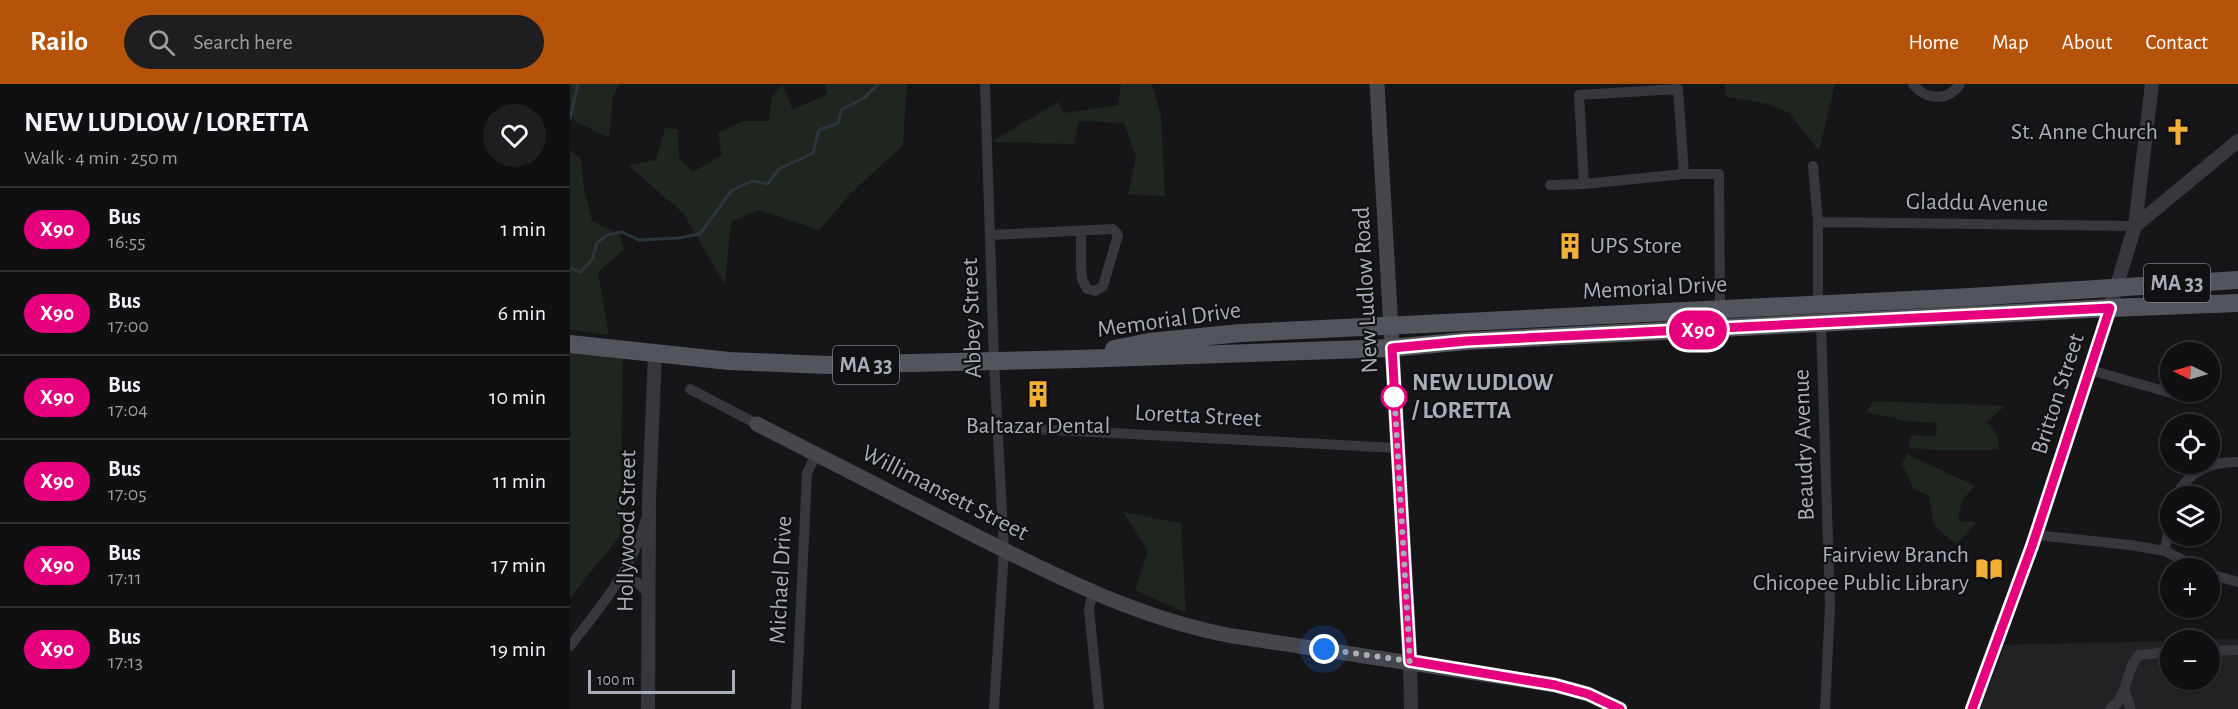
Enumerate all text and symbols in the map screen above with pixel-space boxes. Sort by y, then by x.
search box [124,15,544,69]
icon: search [145,26,178,59]
text: Railo [30,28,88,56]
text: Search here [193,31,293,53]
text: Home [1908,32,1959,53]
text: Map [1992,32,2029,53]
text: About [2062,32,2112,53]
text: Contact [2145,32,2208,53]
button: heart [483,104,546,167]
text: NEW LUDLOW / LORETTA [24,109,309,137]
church icon: St. Anne Church [2163,117,2193,147]
place label: St. Anne Church [2011,120,2158,144]
text: Walk · 4 min · 250 m [24,148,178,168]
street label: Gladdu Avenue [1906,190,2048,216]
text: Bus [108,206,141,228]
street label: New Ludlow Road [1350,206,1382,374]
text: 1 min [501,218,546,240]
text: X90 [40,219,74,240]
building icon: UPS Store [1555,231,1585,261]
text: 16:55 [108,232,146,252]
place label: UPS Store [1590,234,1682,258]
street label: Abbey Street [958,257,986,379]
road number: MA 33 [2144,264,2210,302]
street label: Memorial Drive [1582,272,1728,304]
text: Bus [108,290,141,312]
street label: Memorial Drive [1096,298,1242,342]
text: 6 min [498,302,546,324]
text: X90 [40,303,74,324]
line badge: X90 [1664,310,1732,350]
text: 17:00 [108,316,149,336]
text: X90 [1681,320,1715,341]
street label: Britton Street [2027,330,2089,457]
north arrow [2160,342,2220,402]
map controls [2160,342,2220,690]
road number: MA 33 [833,346,899,384]
street label: Beaudry Avenue [1789,369,1819,521]
place label: NEW LUDLOW / LORETTA [1411,371,1554,423]
text: Bus [108,374,141,396]
building icon: Baltazar Dental [1023,379,1053,409]
marker: NEW LUDLOW / LORETTA [1381,384,1407,410]
text: 10 min [489,386,546,408]
text: X90 [40,387,74,408]
text: 17:04 [108,400,148,420]
street label: Loretta Street [1134,401,1262,431]
place label: Baltazar Dental [966,414,1110,438]
button: locate [2160,414,2220,474]
street label: Willimansett Street [858,441,1032,545]
street label: Hollywood Street [614,449,640,612]
text: Bus [108,458,141,480]
text: 11 min [493,470,546,492]
text: X90 [40,471,74,492]
text: 17:05 [108,484,147,504]
button: layers [2160,486,2220,546]
street label: Michael Drive [766,515,796,645]
text: Bus [108,542,141,564]
place label: Fairview Branch Chicopee Public Library [1753,543,1969,595]
text: 17 min [491,554,546,576]
library icon: Fairview Branch Chicopee Public Library [1974,554,2004,584]
text: X90 [40,555,74,576]
button: + [2160,558,2220,618]
text: 17:11 [108,568,142,588]
text: Bus [108,626,141,648]
button: − [2160,630,2220,690]
your location [1309,634,1339,664]
text: 19 min [490,638,546,660]
text: X90 [40,639,74,660]
text: 17:13 [108,652,143,672]
scale bar [588,667,735,694]
text: 100 m [597,672,635,688]

